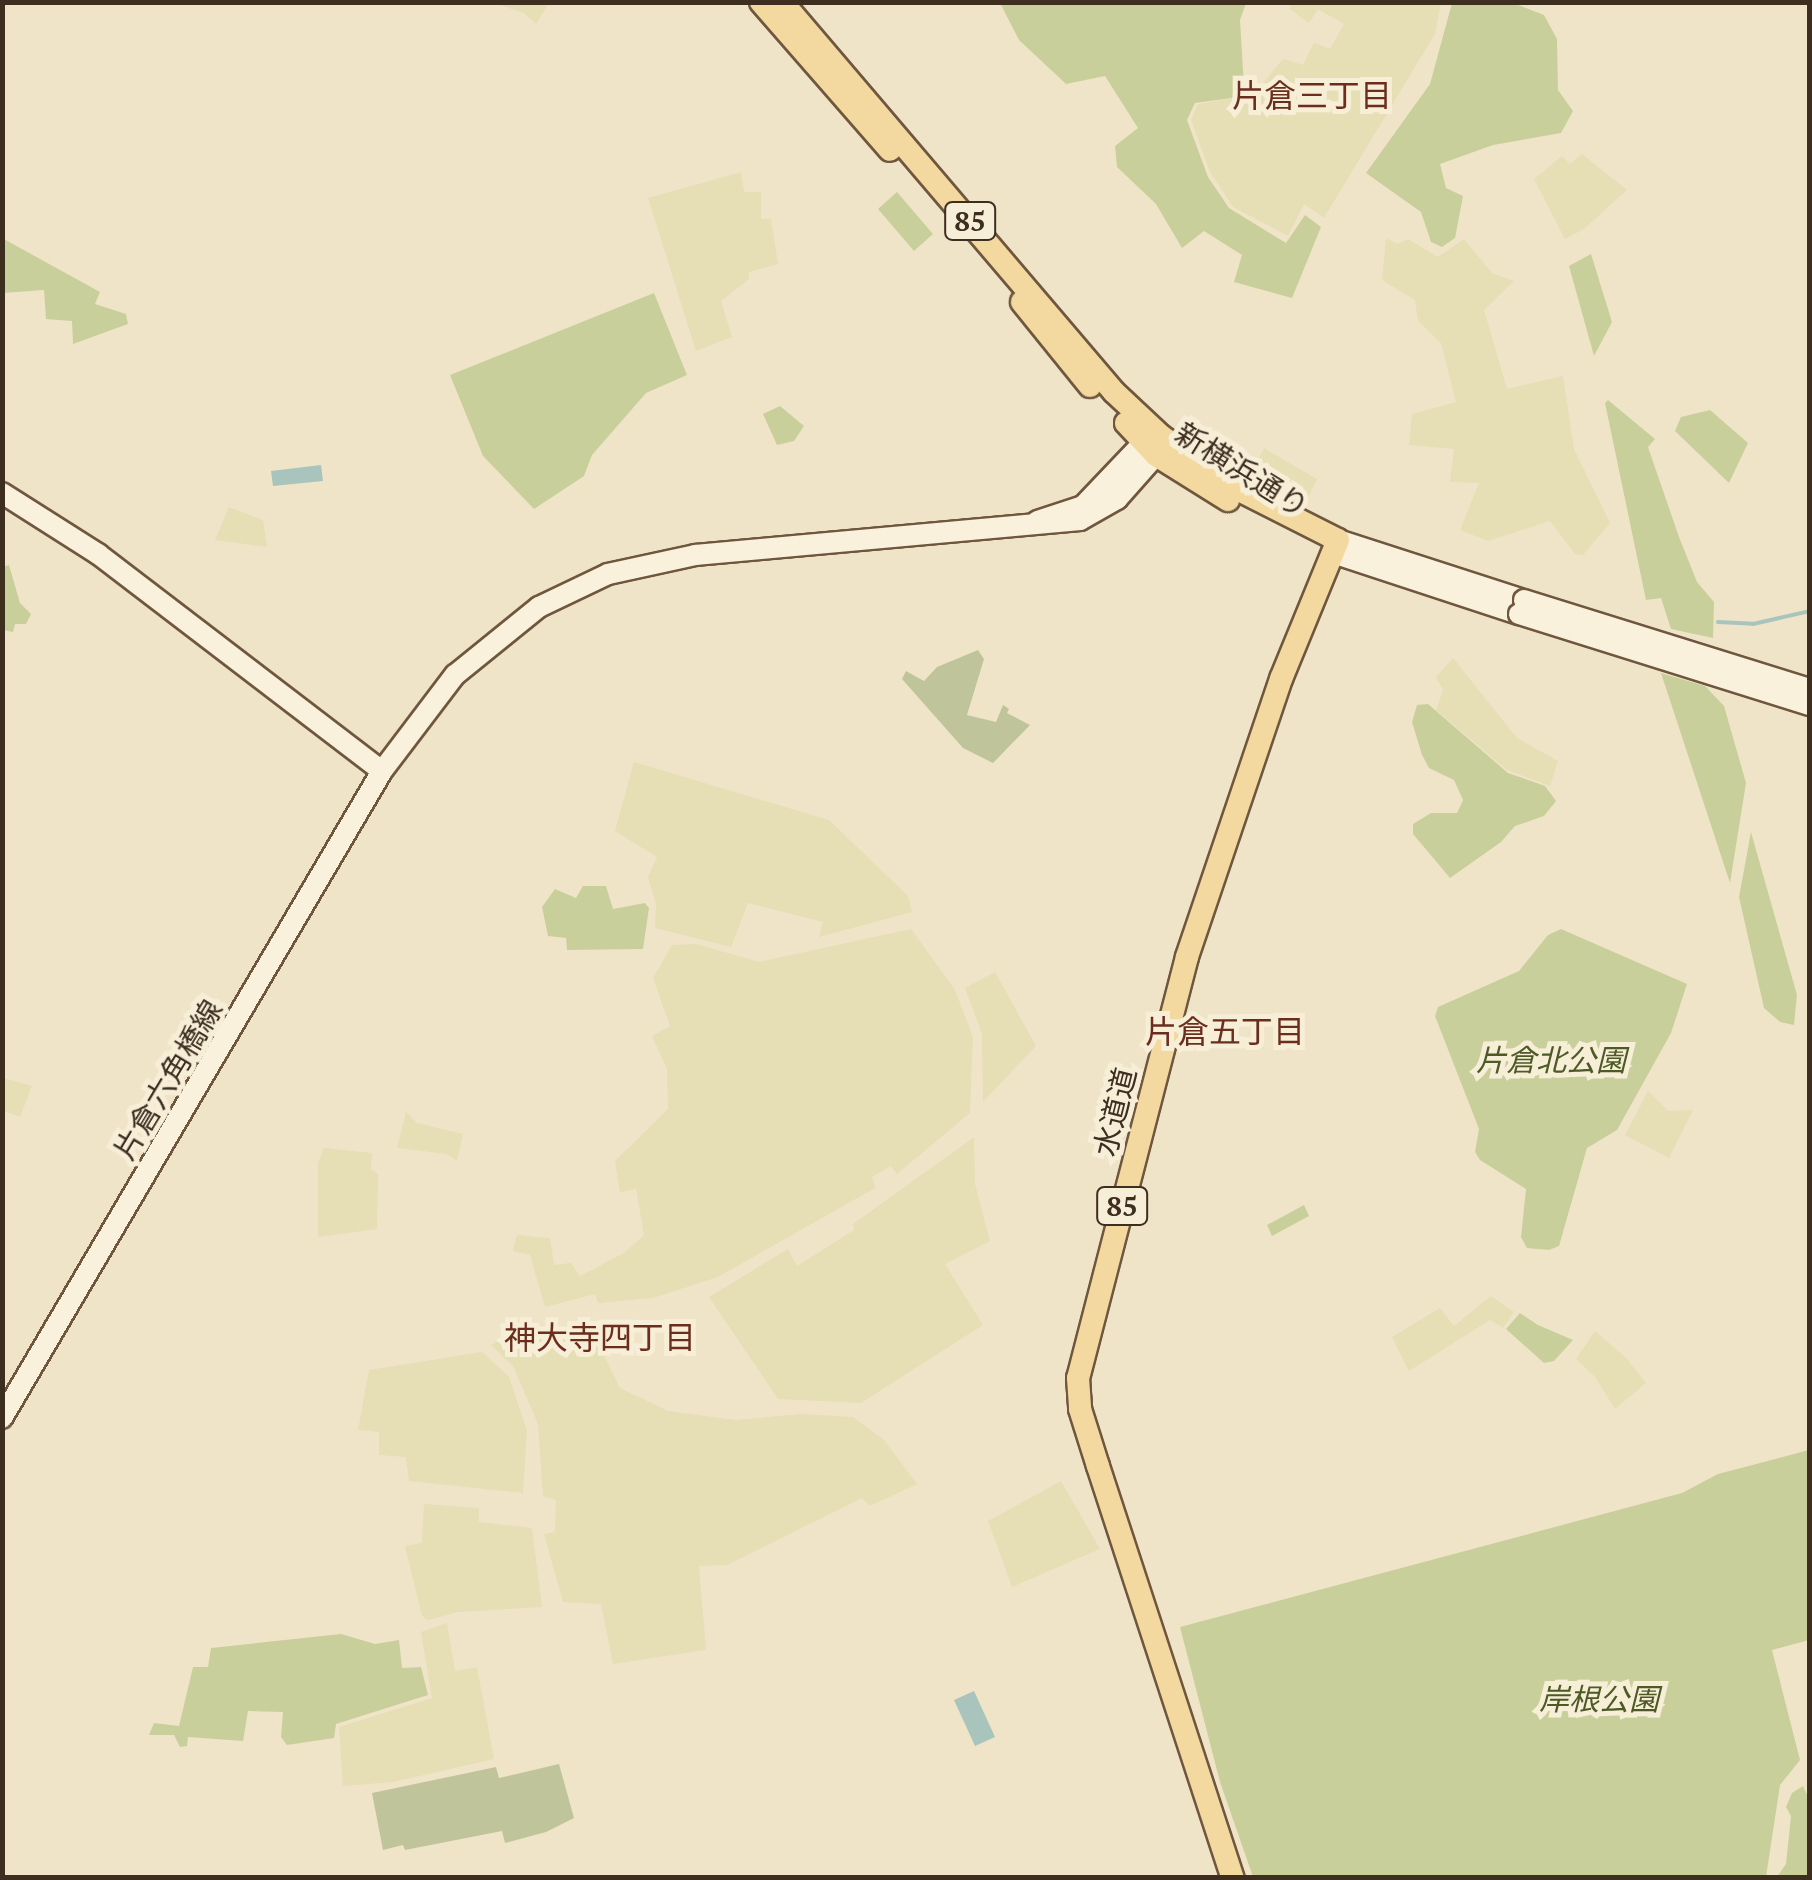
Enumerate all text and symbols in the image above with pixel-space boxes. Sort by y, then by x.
district label: 片倉三丁目 [1232,76,1392,114]
road number: 85 [942,198,998,244]
street label: 新横浜通り [1169,415,1315,525]
street label: 片倉六角橋線 [106,994,230,1166]
district label: 片倉五丁目 [1145,1012,1305,1050]
park label: 片倉北公園 [1476,1042,1626,1078]
street label: 水道道 [1087,1064,1143,1160]
road number: 85 [1094,1183,1150,1229]
district label: 神大寺四丁目 [504,1318,696,1356]
park label: 岸根公園 [1539,1681,1659,1717]

